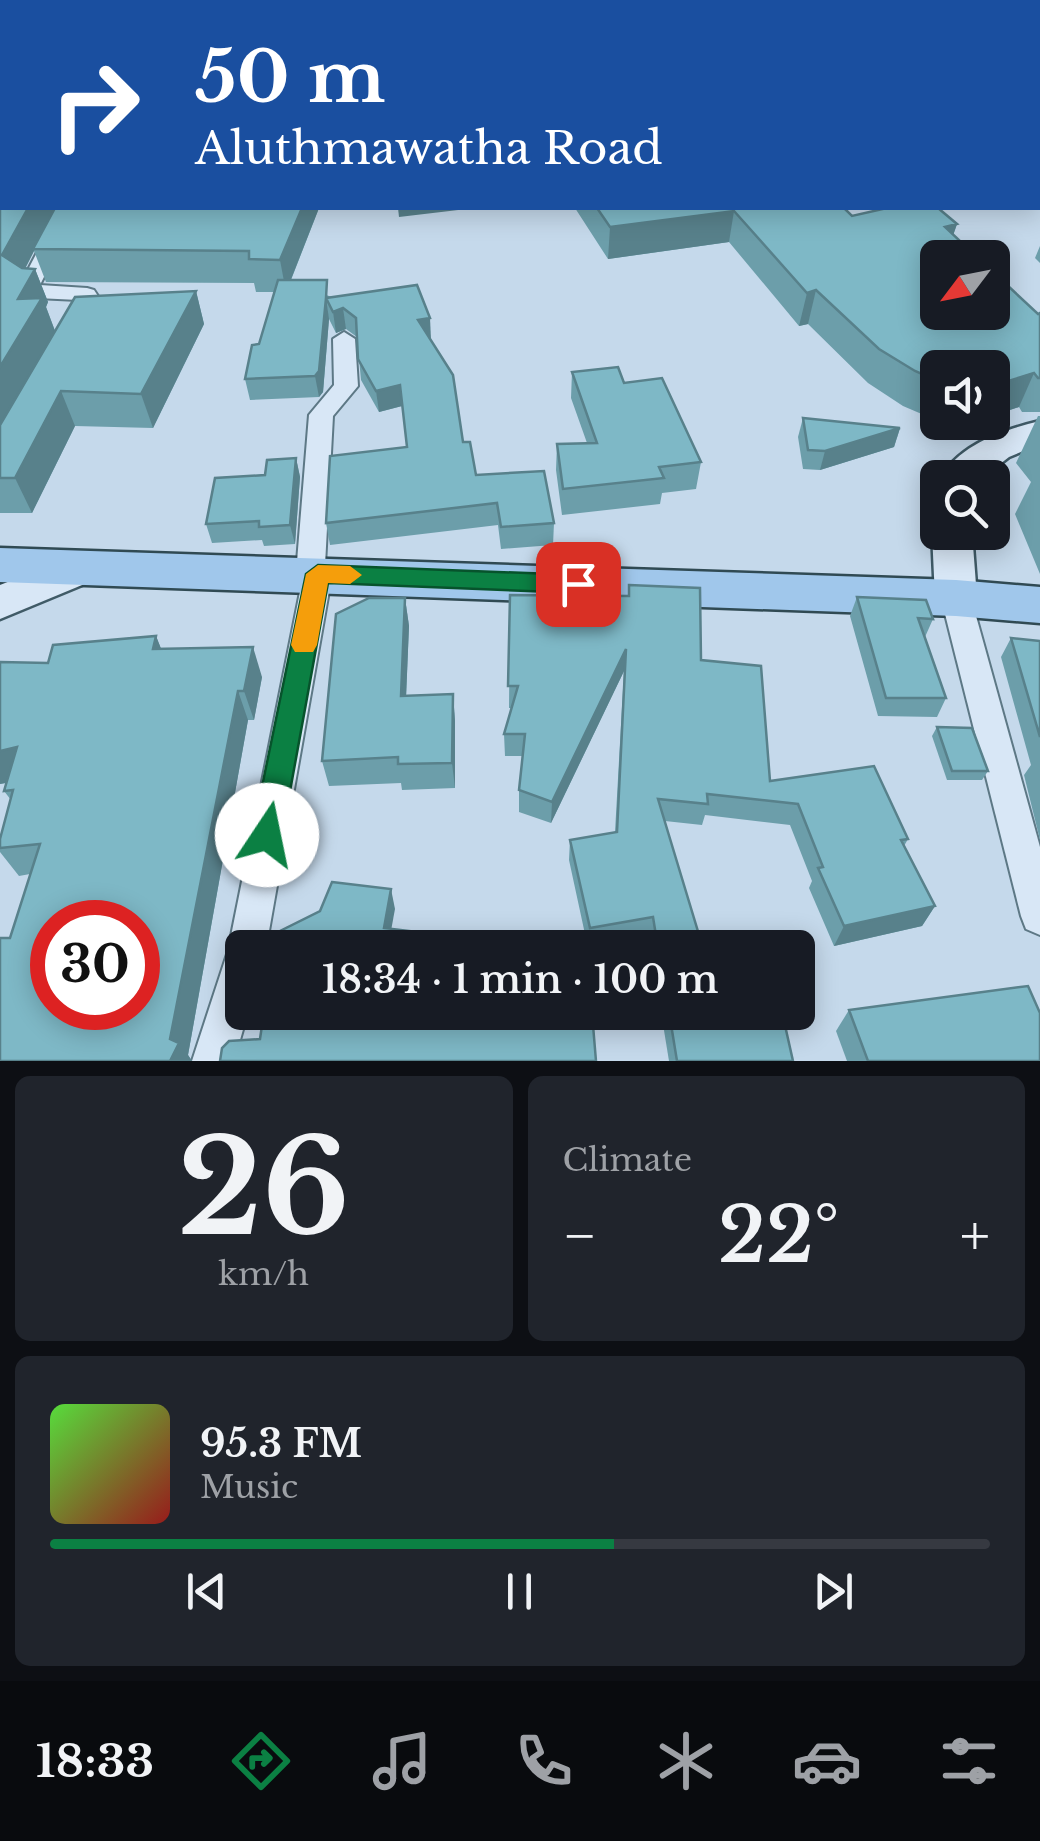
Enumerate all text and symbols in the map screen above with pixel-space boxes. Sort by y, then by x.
text: 50 m [195,34,386,121]
icon: right [30,40,160,170]
text: Aluthmawatha Road [195,120,663,176]
north arrow [920,240,1010,330]
map controls [920,240,1010,550]
button: sound [920,350,1010,440]
button: search [920,460,1010,550]
pin [536,542,621,627]
icon: arrive [551,557,606,612]
position arrow [215,783,319,887]
speed limit sign: 30 [30,900,160,1030]
text: 18:34 · 1 min · 100 m [322,956,718,1003]
text: 26 [178,1108,350,1269]
text: Climate [563,1140,692,1180]
text: 22° [718,1189,839,1282]
text: − [563,1202,597,1270]
text: + [960,1202,990,1270]
text: km/h [218,1254,309,1294]
text: 95.3 FM [200,1420,362,1467]
text: Music [200,1467,298,1507]
icon: previous [179,1564,234,1619]
icon: pause [492,1564,547,1619]
icon: next [806,1564,861,1619]
icon: directions [226,1726,296,1796]
icon: music [367,1726,437,1796]
icon: phone [509,1726,579,1796]
icon: climate [651,1726,721,1796]
icon: car [792,1726,862,1796]
icon: filters [934,1726,1004,1796]
text: 18:33 [36,1733,154,1789]

